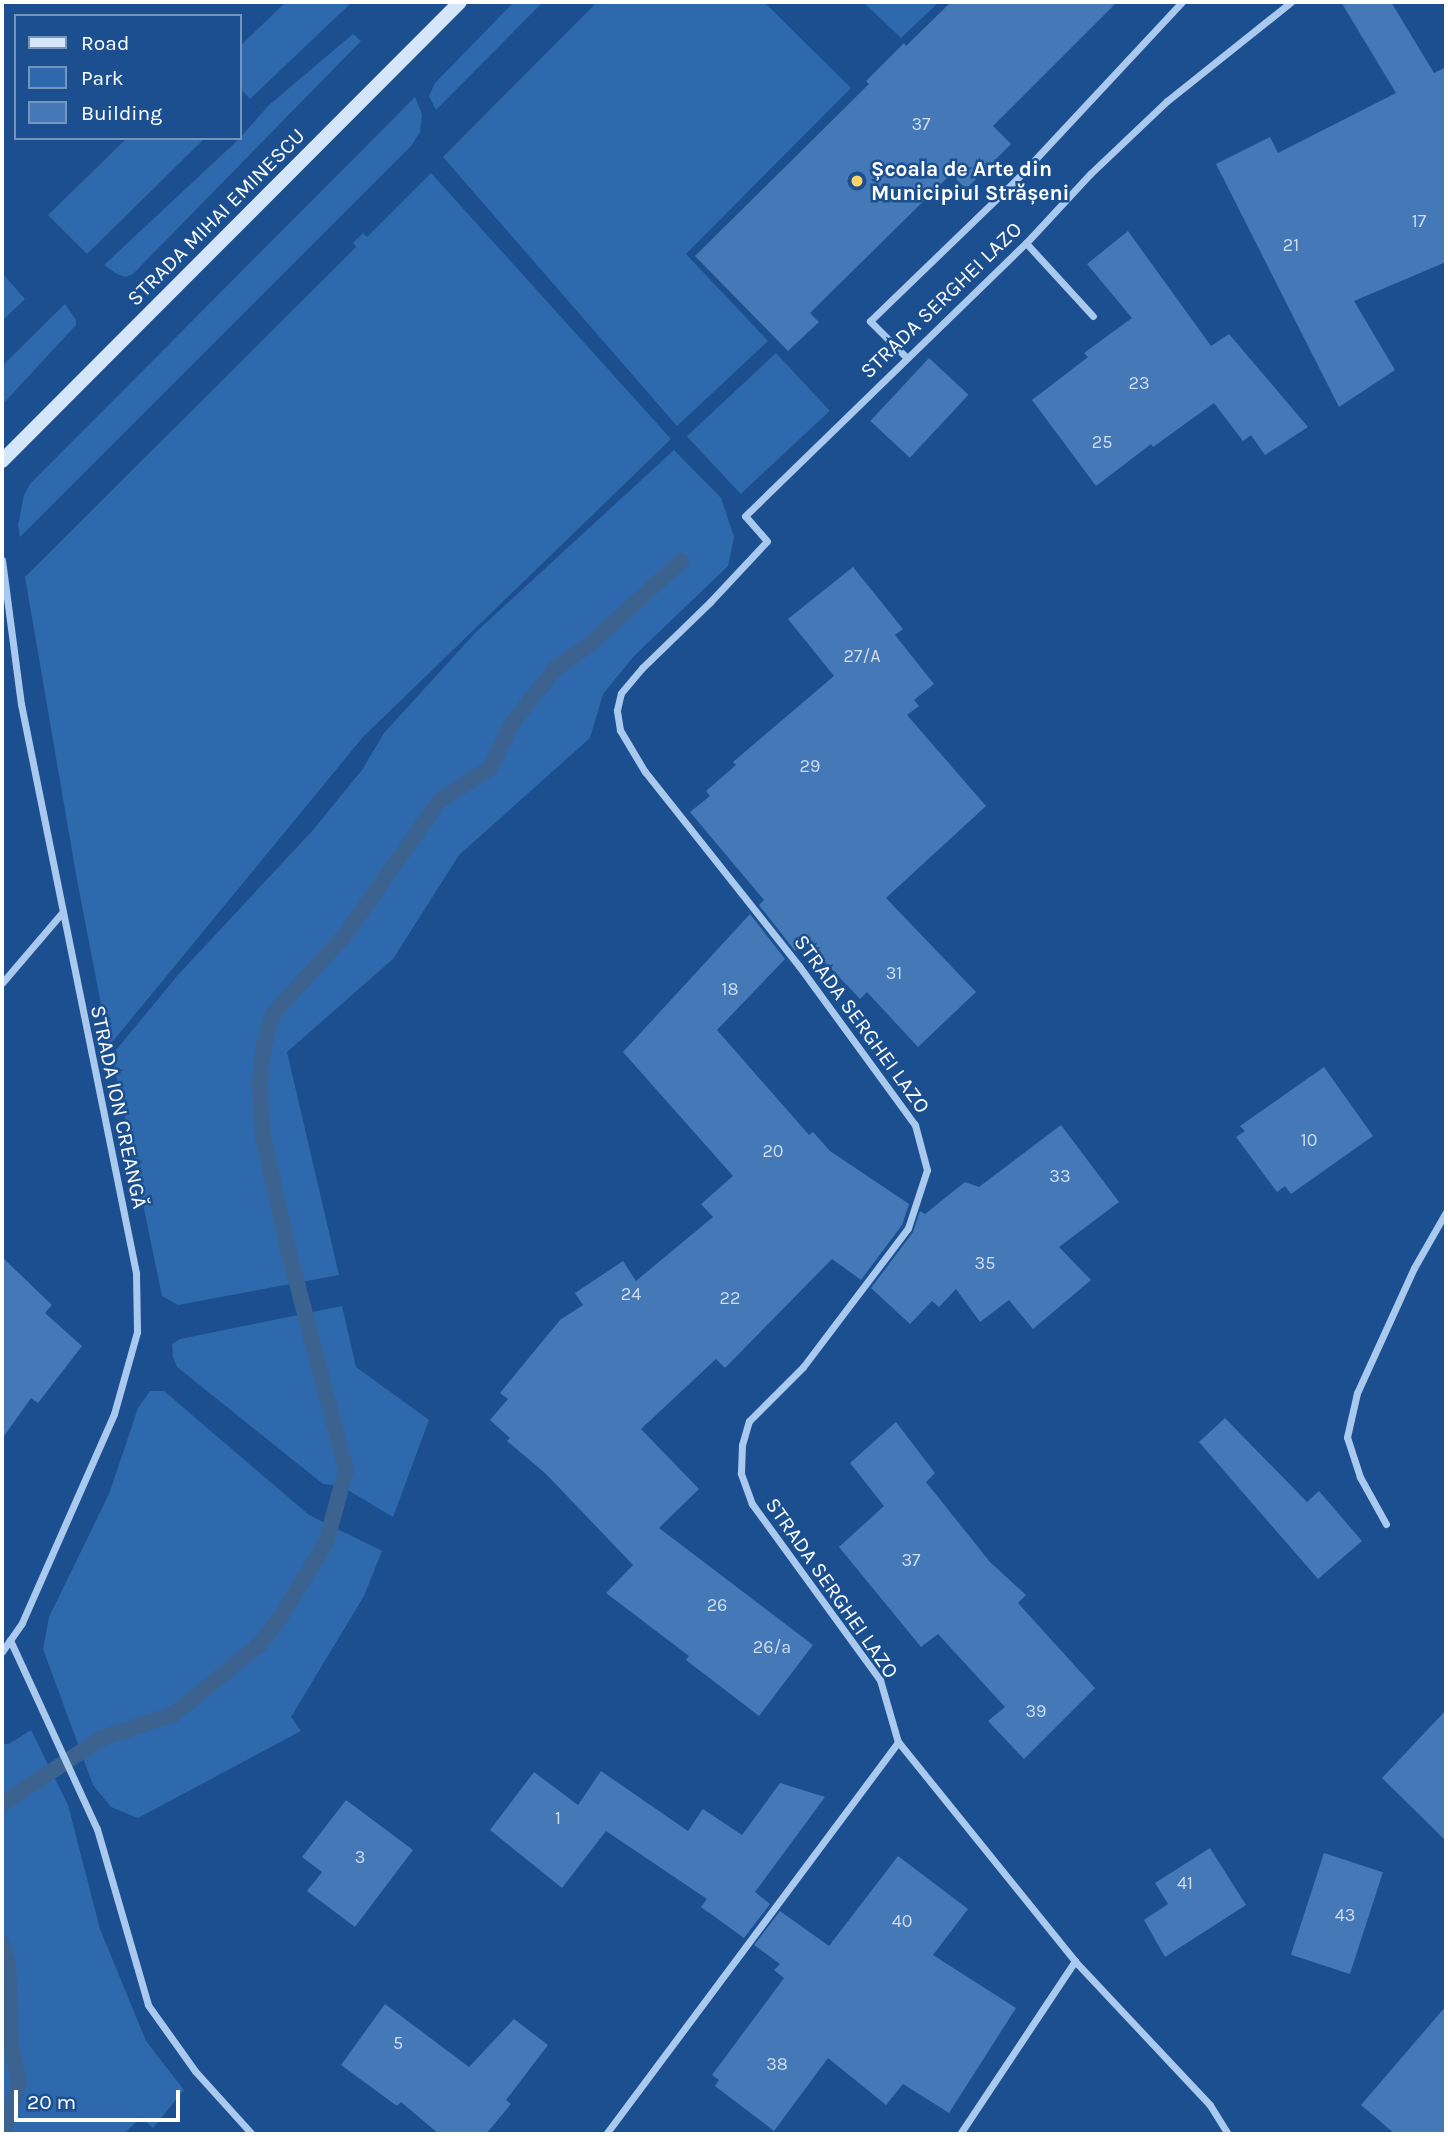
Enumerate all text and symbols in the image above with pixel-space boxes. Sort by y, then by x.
legend [14,14,242,140]
text: Road [81,31,129,55]
text: Park [81,66,124,90]
text: Building [81,101,162,125]
house number: 37 [911,113,931,135]
street label: STRADA MIHAI EMINESCU [122,123,310,311]
place label: Școala de Arte din Municipiul Strășeni [871,156,1069,206]
marker: Școala de Arte din Municipiul Strășeni [849,173,865,189]
house number: 17 [1412,210,1426,232]
street label: STRADA SERGHEI LAZO [855,216,1027,384]
house number: 21 [1283,234,1299,256]
house number: 23 [1128,372,1150,394]
house number: 25 [1092,431,1112,453]
house number: 27/A [844,645,880,667]
house number: 29 [800,755,820,777]
street label: STRADA SERGHEI LAZO [789,930,935,1118]
house number: 31 [886,962,902,984]
house number: 18 [721,978,739,1000]
street label: STRADA ION CREANGĂ [85,1003,153,1211]
house number: 10 [1301,1129,1317,1151]
house number: 20 [762,1140,784,1162]
house number: 33 [1049,1165,1071,1187]
house number: 35 [975,1252,995,1274]
house number: 24 [621,1283,641,1305]
house number: 22 [720,1287,740,1309]
street label: STRADA SERGHEI LAZO [760,1493,904,1683]
house number: 37 [901,1549,921,1571]
house number: 26 [707,1594,727,1616]
house number: 26/a [753,1636,791,1658]
house number: 39 [1025,1700,1047,1722]
house number: 1 [555,1807,561,1829]
house number: 3 [355,1846,365,1868]
house number: 41 [1177,1872,1193,1894]
house number: 43 [1335,1904,1355,1926]
house number: 40 [892,1910,912,1932]
house number: 5 [393,2032,403,2054]
house number: 38 [766,2053,788,2075]
scale bar [18,2076,184,2120]
text: 20 m [27,2090,76,2114]

